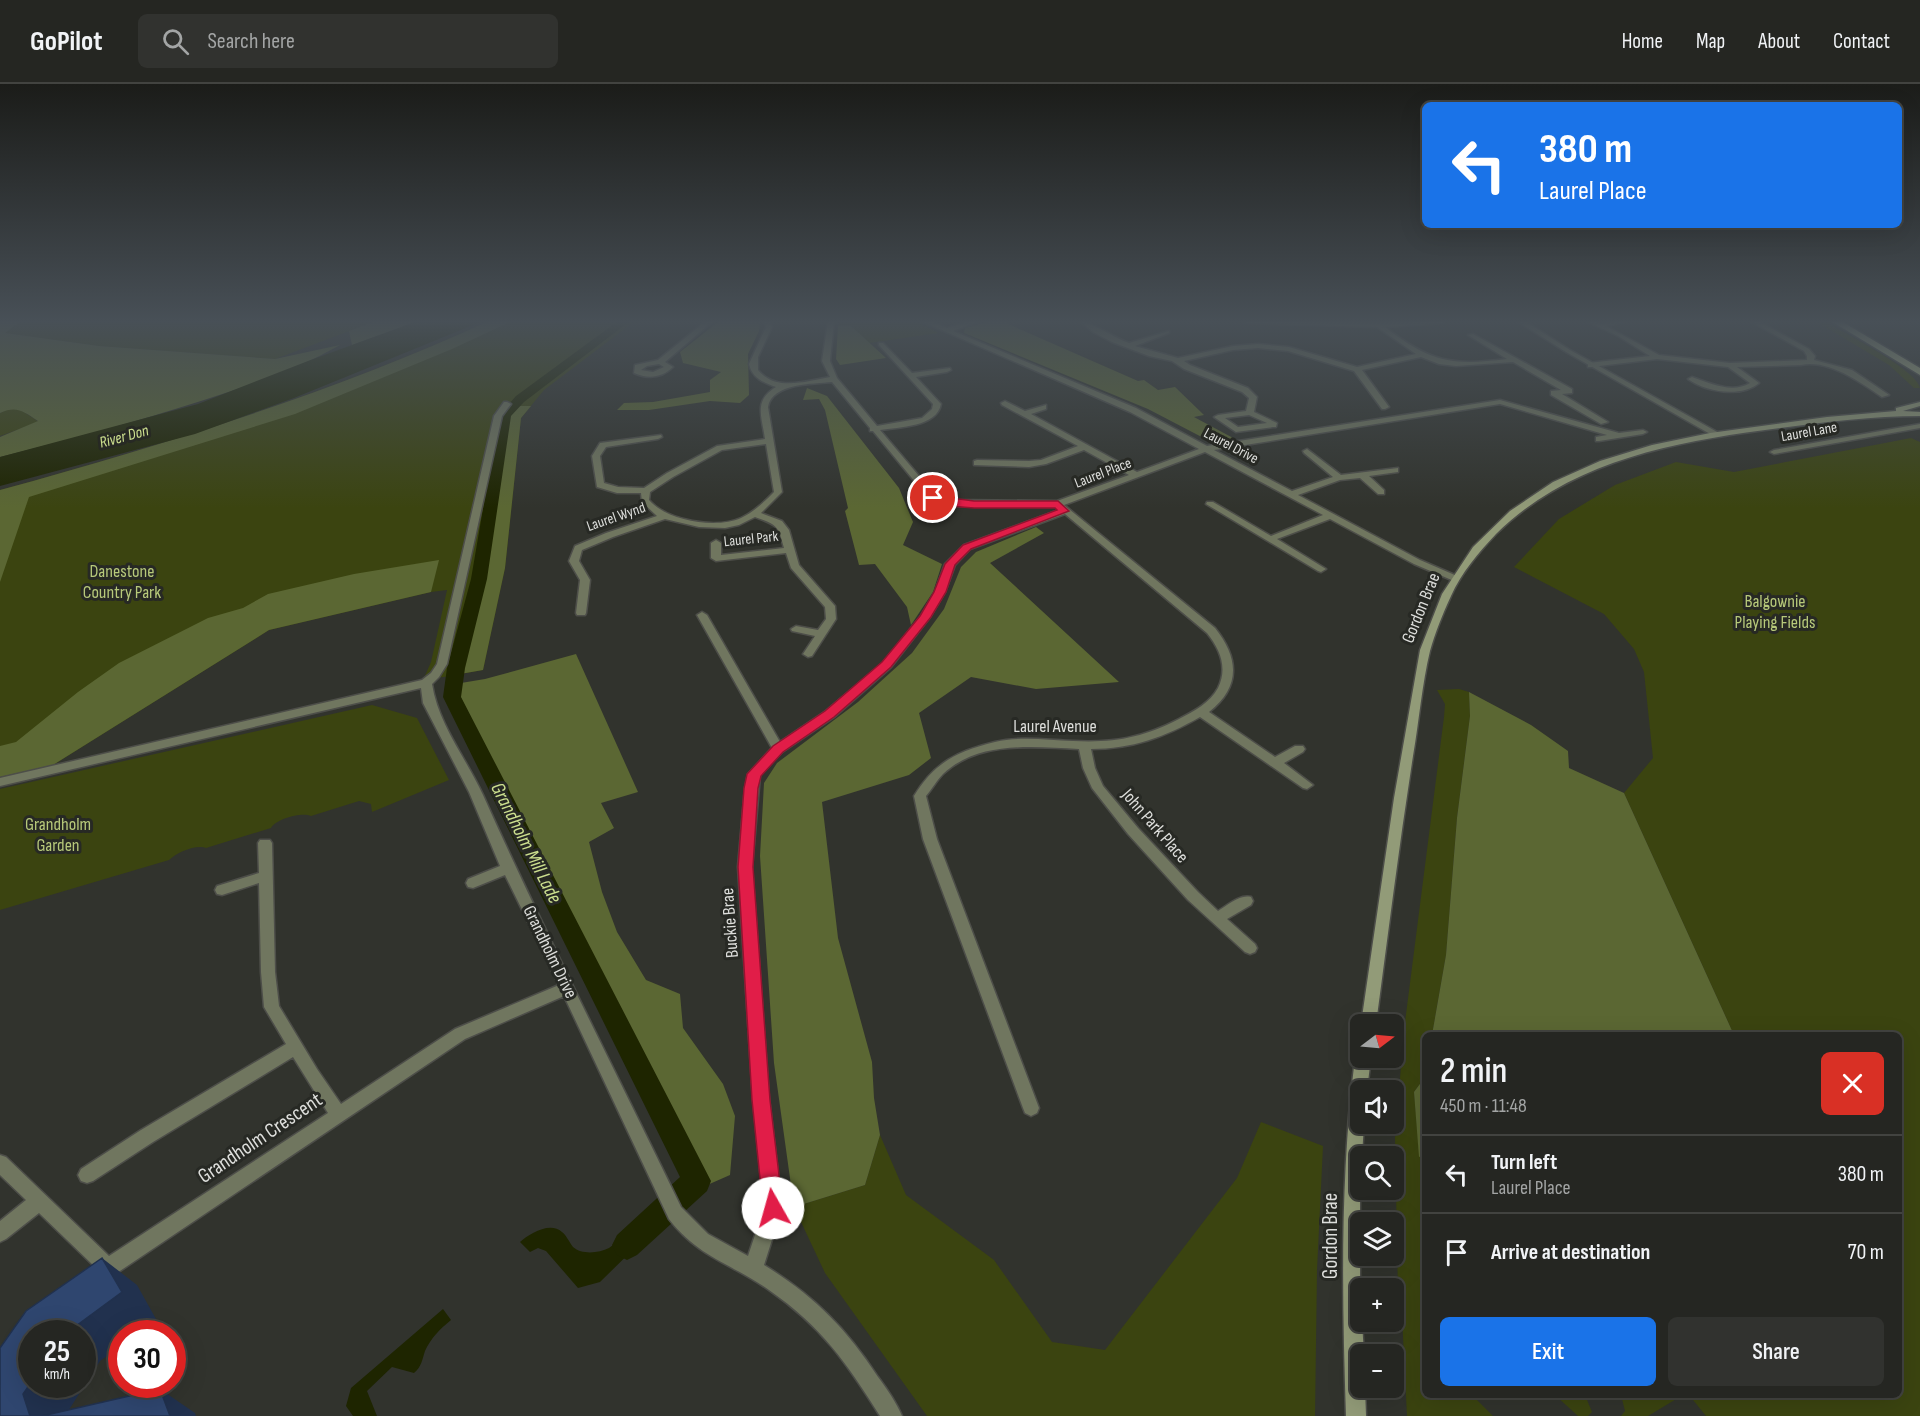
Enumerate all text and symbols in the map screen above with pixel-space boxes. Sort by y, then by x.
search box [138,14,558,68]
text: GoPilot [30,25,102,58]
icon: search [159,25,192,58]
text: Search here [207,28,295,55]
text: Home [1622,29,1663,54]
text: Map [1696,29,1725,54]
text: About [1758,29,1800,54]
text: Contact [1833,29,1890,54]
text: 380 m [1539,124,1632,175]
icon: left [1440,126,1518,204]
text: Laurel Place [1539,175,1647,207]
street label: Laurel Lane [1779,418,1839,446]
water label: River Don [97,421,151,453]
street label: Laurel Drive [1200,424,1262,468]
street label: Laurel Place [1072,453,1134,493]
pin [907,472,958,523]
icon: arrive [916,481,949,514]
street label: Laurel Wynd [584,498,648,536]
street label: Laurel Park [723,527,780,551]
park label: Danestone Country Park [83,561,161,603]
street label: Gordon Brae [1397,570,1445,646]
park label: Balgownie Playing Fields [1735,591,1815,633]
street label: Laurel Avenue [1013,716,1097,737]
water label: Grandholm Mill Lade [485,779,567,908]
street label: John Park Place [1117,784,1193,867]
park label: Grandholm Garden [25,814,91,856]
street label: Buckie Brae [717,887,743,959]
street label: Grandholm Drive [519,902,581,1002]
north arrow [1350,1014,1404,1068]
map controls [1350,1014,1404,1398]
text: 2 min [1440,1050,1507,1093]
button: close [1821,1052,1884,1115]
button: sound [1350,1080,1404,1134]
street label: Grandholm Crescent [193,1087,327,1189]
text: 450 m · 11:48 [1440,1094,1527,1118]
button: search [1350,1146,1404,1200]
text: Turn left [1491,1149,1557,1176]
icon: left [1440,1158,1473,1191]
text: 380 m [1838,1161,1884,1188]
position arrow [741,1176,805,1240]
text: Laurel Place [1491,1176,1571,1200]
street label: Gordon Brae [1318,1193,1343,1279]
button: layers [1350,1212,1404,1266]
icon: arrive [1440,1236,1473,1269]
text: Arrive at destination [1491,1239,1650,1266]
text: 70 m [1848,1239,1884,1266]
button: + [1350,1278,1404,1332]
button: Exit [1440,1317,1656,1386]
button: Share [1668,1317,1884,1386]
speed limit sign: 30 [108,1320,186,1398]
text: 25 [44,1334,70,1370]
button: − [1350,1344,1404,1398]
text: km/h [44,1365,70,1384]

